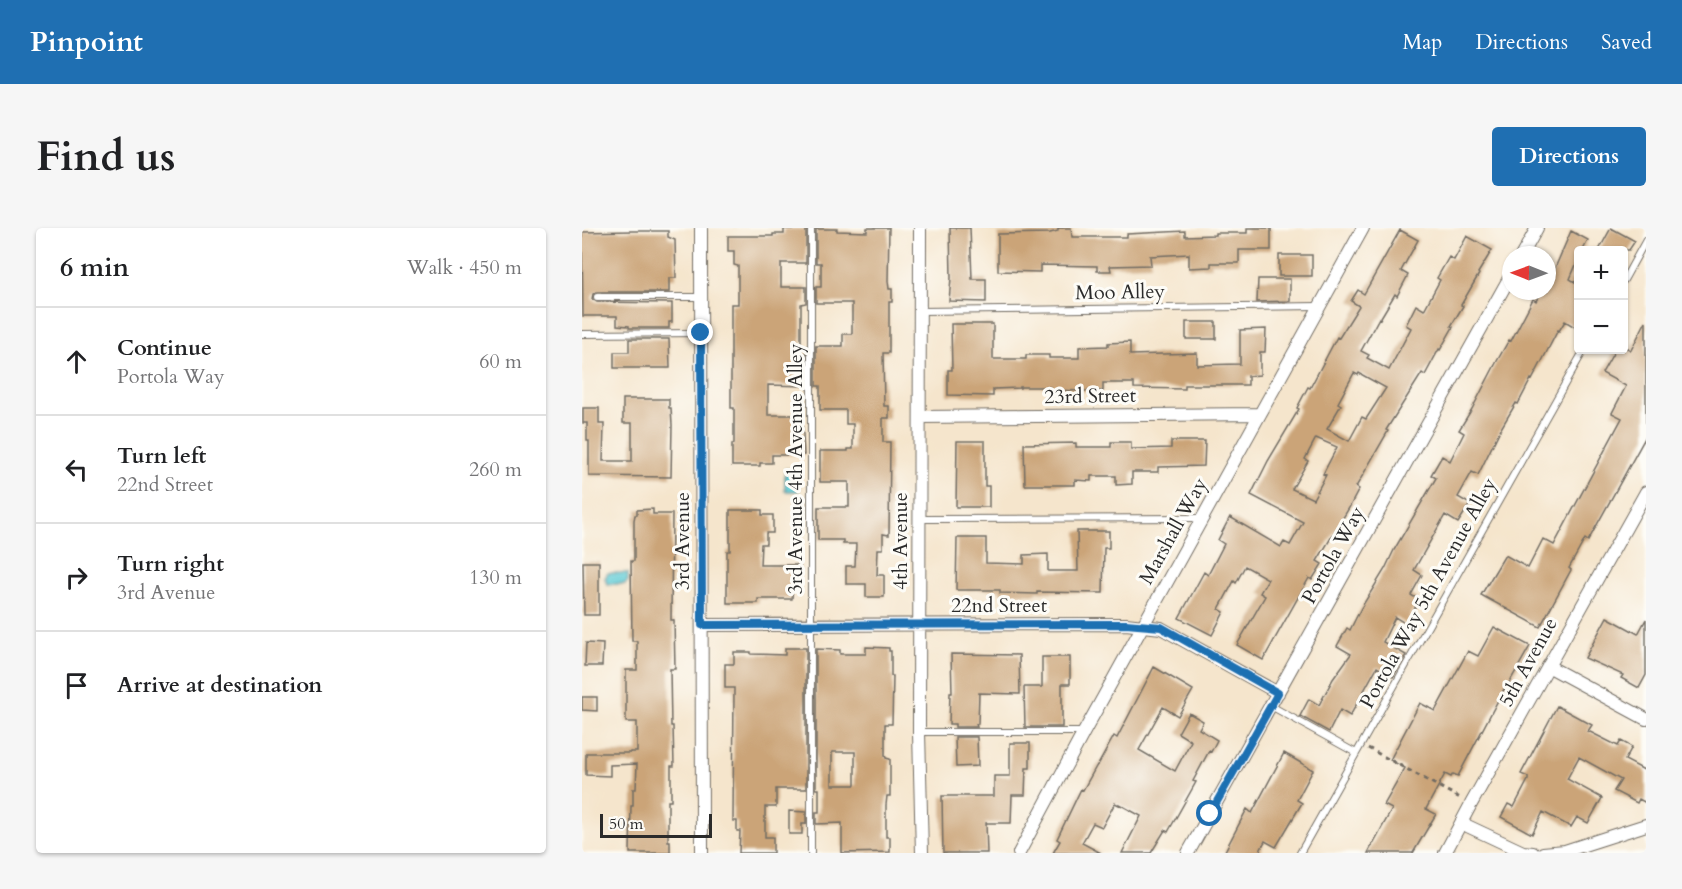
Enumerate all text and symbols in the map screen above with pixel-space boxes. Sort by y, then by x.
text: Pinpoint [30,23,143,61]
text: Map [1402,28,1442,57]
text: Directions [1475,28,1568,57]
text: Saved [1601,28,1652,57]
button: Directions [1492,127,1646,186]
text: Find us [36,128,176,185]
north arrow [1502,246,1556,300]
map controls [1574,246,1628,354]
button: + [1574,246,1628,300]
text: 6 min [60,250,129,285]
text: Walk · 450 m [407,254,522,281]
street label: Moo Alley [1075,278,1166,306]
button: − [1574,300,1628,354]
route end [687,319,713,345]
text: Continue [117,333,212,363]
street label: 3rd Avenue 4th Avenue Alley [782,343,809,594]
icon: ahead [60,345,93,378]
text: 60 m [479,348,522,375]
text: Portola Way [117,363,224,390]
street label: 23rd Street [1044,382,1137,410]
text: Turn left [117,441,206,471]
icon: left [60,453,93,486]
text: 260 m [469,456,522,483]
text: 22nd Street [117,471,213,498]
street label: Portola Way 5th Avenue Alley [1353,472,1503,713]
street label: Marshall Way [1133,473,1214,589]
street label: 3rd Avenue [669,492,696,590]
street label: 4th Avenue [887,492,914,590]
street label: Portola Way [1295,501,1371,609]
text: Turn right [117,549,224,579]
icon: right [60,561,93,594]
text: 130 m [469,564,522,591]
text: 3rd Avenue [117,579,215,606]
street label: 22nd Street [951,592,1048,619]
street label: 5th Avenue [1492,613,1564,711]
icon: arrive [60,669,93,702]
text: Arrive at destination [117,670,322,700]
route start [1196,800,1222,826]
scale bar [600,811,712,838]
text: 50 m [609,813,643,835]

